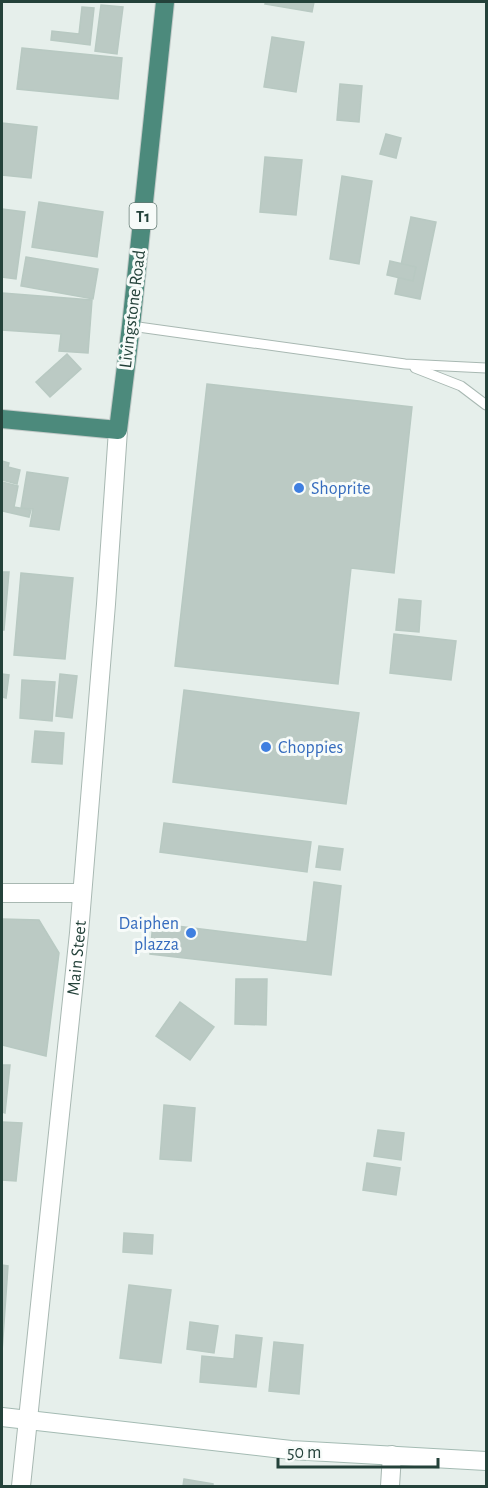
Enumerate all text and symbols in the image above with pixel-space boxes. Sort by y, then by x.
road number: T1 [130,203,156,229]
street label: Livingstone Road [117,249,149,369]
place label: Shoprite [311,480,370,498]
marker: Shoprite [292,481,306,495]
place label: Choppies [278,739,343,757]
marker: Choppies [259,740,273,754]
place label: Daiphen plazza [119,915,179,954]
street label: Main Steet [65,919,90,996]
marker: Daiphen plazza [184,926,198,940]
scale bar [278,1431,438,1469]
text: 50 m [287,1444,321,1462]

